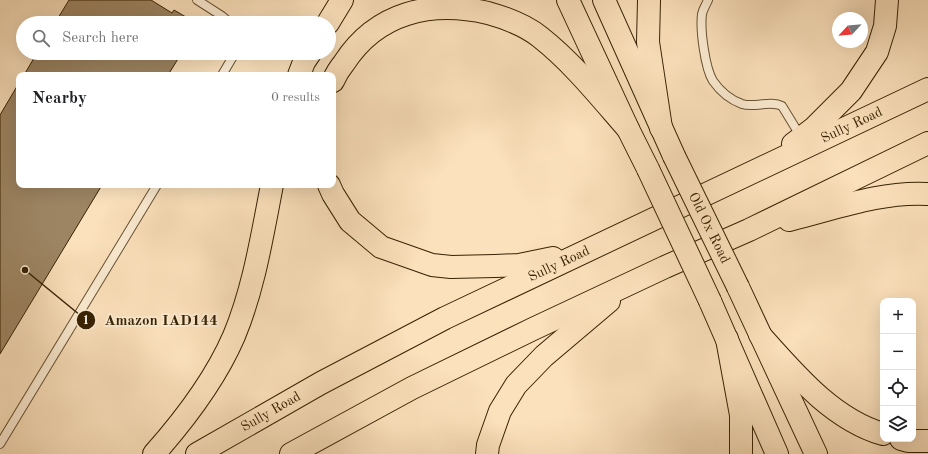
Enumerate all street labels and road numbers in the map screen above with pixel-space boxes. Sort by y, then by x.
street label: Sully Road [819,105,885,146]
street label: Old Ox Road [686,190,732,266]
street label: Sully Road [526,243,592,285]
street label: Sully Road [239,389,303,434]

